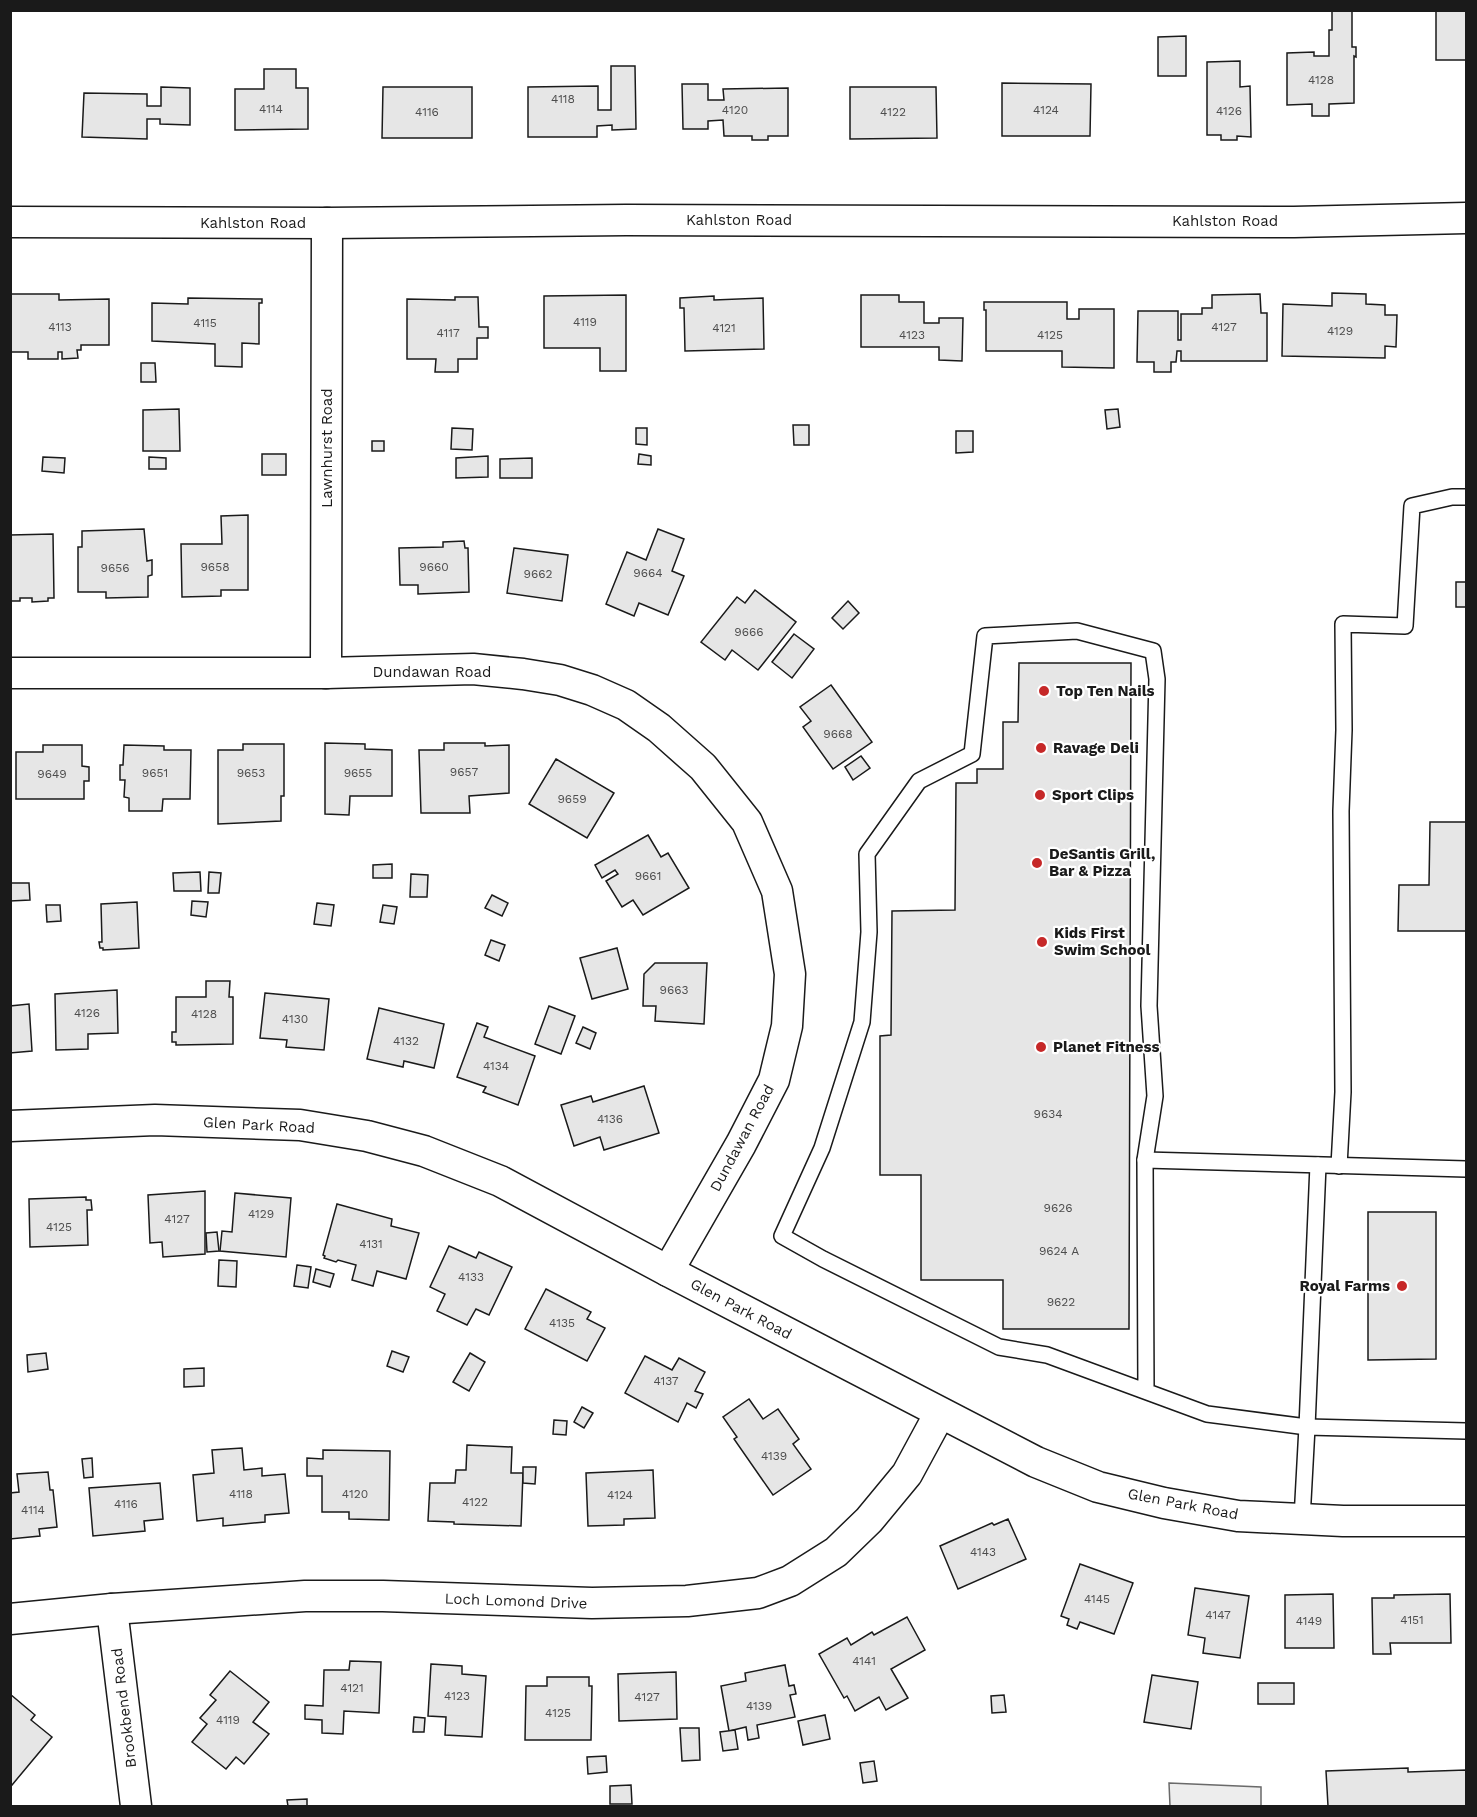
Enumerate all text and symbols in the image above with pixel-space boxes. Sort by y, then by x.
house number: 4128 [1308,73,1334,87]
house number: 4118 [551,92,575,106]
house number: 4114 [259,102,283,116]
house number: 4120 [722,103,748,117]
house number: 4124 [1033,103,1059,117]
house number: 4126 [1216,104,1242,118]
house number: 4116 [415,105,439,119]
house number: 4122 [880,105,906,119]
street label: Kahlston Road [686,211,792,229]
street label: Kahlston Road [1172,212,1278,230]
street label: Kahlston Road [200,214,306,232]
house number: 4119 [573,315,597,329]
house number: 4115 [193,316,217,330]
house number: 4113 [48,320,72,334]
house number: 4127 [1211,320,1237,334]
house number: 4121 [712,321,736,335]
house number: 4129 [1327,324,1353,338]
house number: 4117 [436,326,460,340]
house number: 4123 [899,328,925,342]
house number: 4125 [1037,328,1063,342]
street label: Lawnhurst Road [318,388,336,508]
house number: 9658 [200,560,230,574]
house number: 9660 [419,560,449,574]
house number: 9656 [101,561,129,575]
house number: 9664 [633,566,663,580]
house number: 9662 [524,567,553,581]
house number: 9666 [734,625,764,639]
street label: Dundawan Road [373,663,491,681]
place label: Top Ten Nails [1056,682,1155,700]
marker: Top Ten Nails [1037,684,1051,698]
house number: 9668 [823,727,853,741]
place label: Ravage Deli [1053,739,1139,757]
marker: Ravage Deli [1034,741,1048,755]
house number: 9657 [450,765,478,779]
house number: 9651 [142,766,168,780]
house number: 9653 [237,766,265,780]
house number: 9655 [344,766,372,780]
house number: 9649 [37,767,67,781]
place label: Sport Clips [1052,786,1134,804]
marker: Sport Clips [1033,788,1047,802]
house number: 9659 [557,792,587,806]
place label: DeSantis Grill, Bar & Pizza [1049,845,1155,880]
marker: DeSantis Grill, Bar & Pizza [1030,856,1044,870]
house number: 9661 [635,869,661,883]
place label: Kids First Swim School [1054,924,1150,959]
marker: Kids First Swim School [1035,935,1049,949]
house number: 9663 [660,983,689,997]
house number: 4126 [74,1006,100,1020]
house number: 4128 [191,1007,217,1021]
house number: 4130 [282,1012,308,1026]
house number: 4132 [393,1034,419,1048]
place label: Planet Fitness [1053,1038,1160,1056]
marker: Planet Fitness [1034,1040,1048,1054]
house number: 4134 [483,1059,509,1073]
street label: Dundawan Road [706,1081,778,1195]
house number: 9634 [1033,1107,1063,1121]
house number: 4136 [597,1112,623,1126]
street label: Glen Park Road [203,1113,315,1137]
house number: 9626 [1044,1201,1073,1215]
house number: 4129 [248,1207,274,1221]
house number: 4127 [164,1212,190,1226]
house number: 4125 [46,1220,72,1234]
house number: 4131 [359,1237,383,1251]
house number: 9624 A [1039,1244,1079,1258]
house number: 4133 [458,1270,484,1284]
street label: Glen Park Road [687,1275,795,1343]
place label: Royal Farms [1299,1277,1390,1295]
marker: Royal Farms [1395,1279,1409,1293]
house number: 9622 [1047,1295,1075,1309]
house number: 4135 [549,1316,575,1330]
house number: 4137 [653,1374,679,1388]
house number: 4139 [761,1449,787,1463]
street label: Glen Park Road [1126,1484,1240,1524]
house number: 4118 [229,1487,253,1501]
house number: 4120 [342,1487,368,1501]
house number: 4124 [607,1488,633,1502]
house number: 4122 [462,1495,488,1509]
house number: 4116 [114,1497,138,1511]
house number: 4114 [21,1503,45,1517]
house number: 4143 [970,1545,996,1559]
street label: Loch Lomond Drive [444,1590,588,1612]
house number: 4145 [1084,1592,1110,1606]
house number: 4147 [1205,1608,1231,1622]
house number: 4151 [1400,1613,1424,1627]
house number: 4149 [1296,1614,1322,1628]
street label: Brookbend Road [108,1647,140,1769]
house number: 4141 [852,1654,876,1668]
house number: 4121 [340,1681,364,1695]
house number: 4123 [444,1689,470,1703]
house number: 4127 [634,1690,660,1704]
house number: 4139 [746,1699,772,1713]
house number: 4125 [545,1706,571,1720]
house number: 4119 [216,1713,240,1727]

